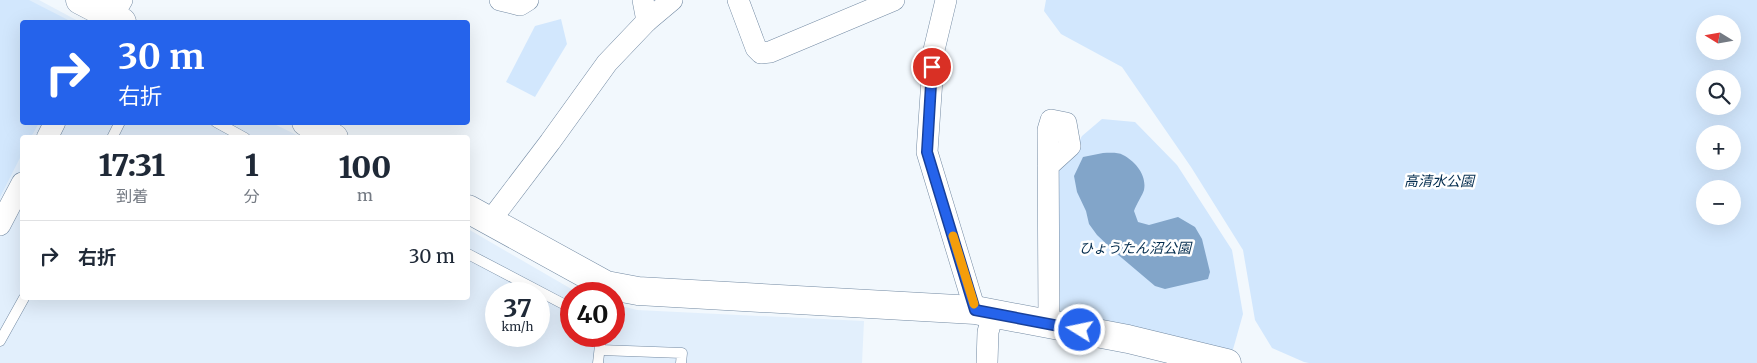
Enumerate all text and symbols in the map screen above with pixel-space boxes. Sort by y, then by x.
north arrow [1696,15,1741,60]
map controls [1696,15,1741,225]
text: 30 m [118,35,204,79]
icon: right [35,40,100,105]
pin [911,46,953,88]
icon: arrive [918,53,946,81]
button: search [1696,70,1741,115]
text: 右折 [118,82,162,110]
button: + [1696,125,1741,170]
text: 17:31 [99,146,165,184]
text: 1 [245,146,259,184]
text: 100 [338,148,391,186]
park label: 高清水公園 [1404,172,1476,190]
button: − [1696,180,1741,225]
text: m [357,185,373,205]
text: 到着 [116,186,148,206]
text: 分 [244,186,260,206]
park label: ひょうたん沼公園 [1079,239,1193,257]
icon: right [35,242,63,270]
text: 30 m [409,244,455,268]
text: 右折 [78,245,116,269]
speed limit sign: 40 [560,282,625,347]
text: 37 [503,292,532,324]
position arrow [1053,303,1105,355]
text: km/h [502,319,533,334]

